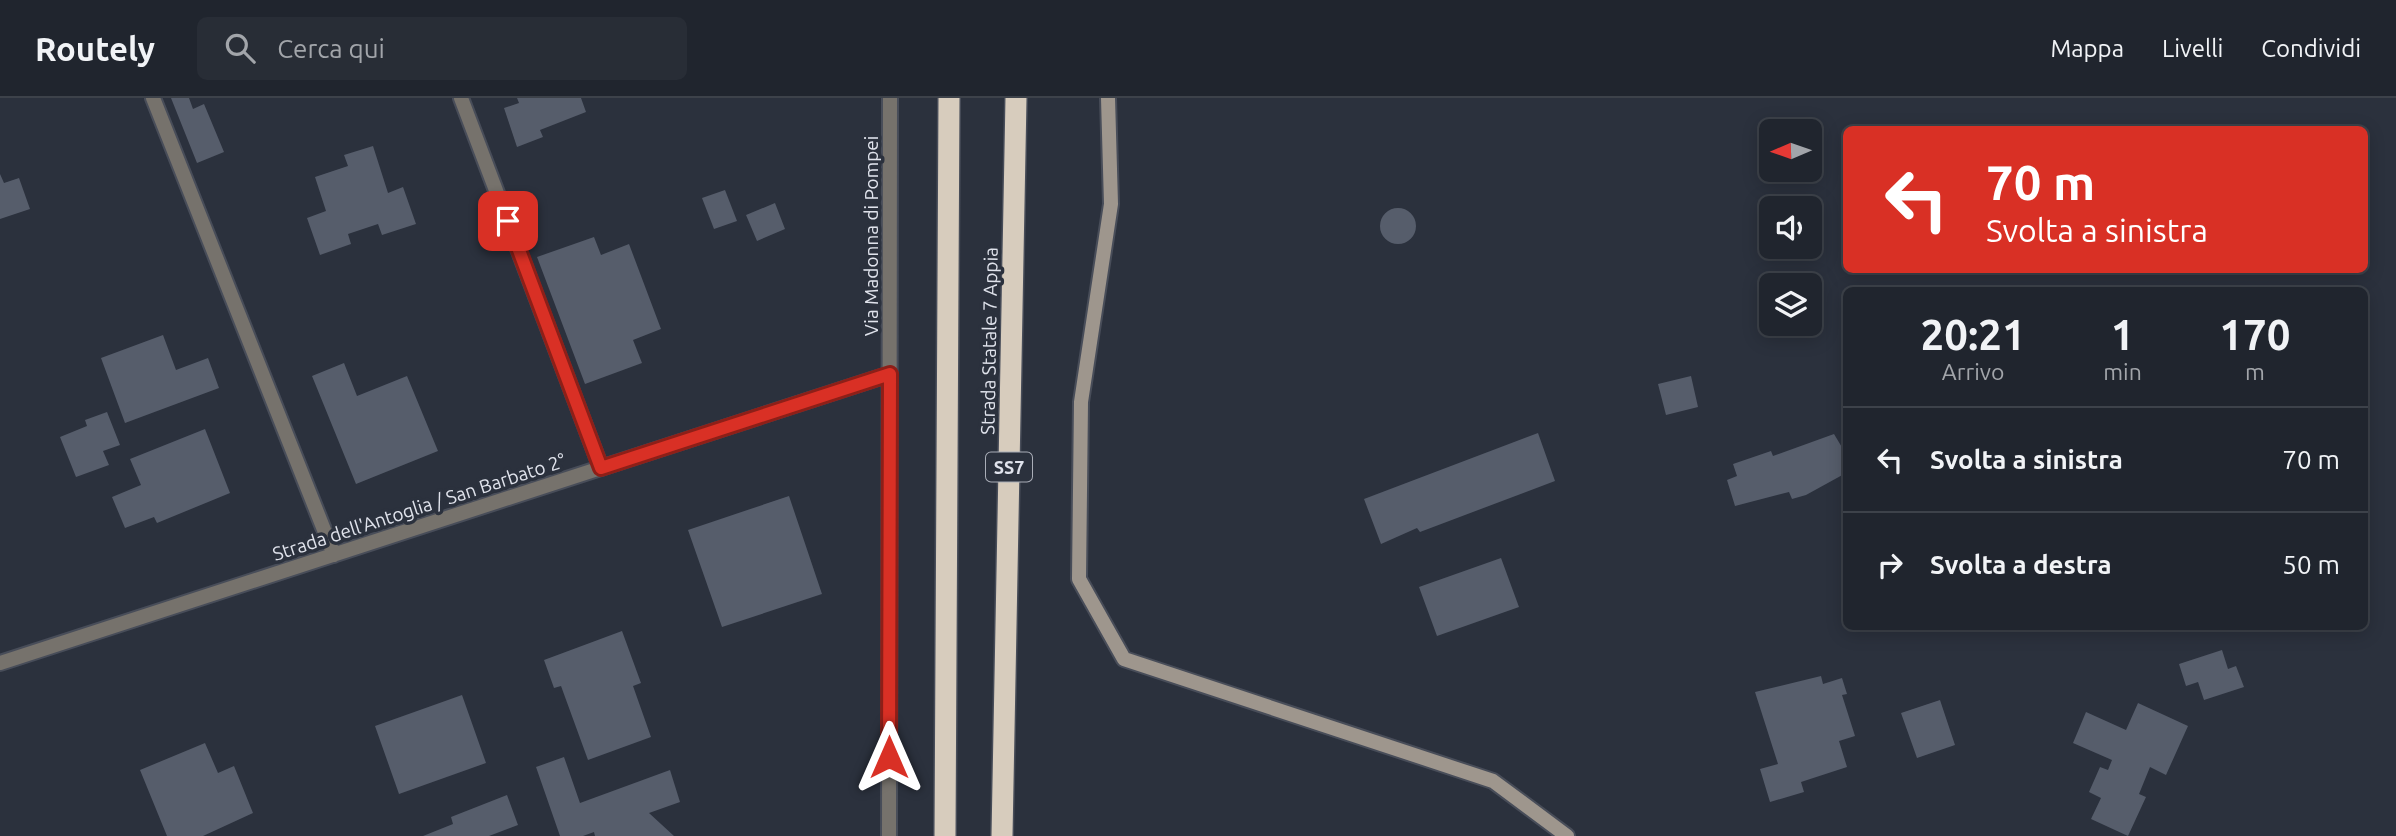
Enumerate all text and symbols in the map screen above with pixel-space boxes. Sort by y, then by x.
search box [197,17,687,80]
icon: search [221,29,259,67]
text: Routely [35,30,155,67]
text: Cerca qui [277,34,385,63]
text: Mappa [2050,35,2124,62]
text: Livelli [2162,35,2223,62]
text: Condividi [2261,35,2361,62]
north arrow [1759,119,1822,182]
map controls [1759,119,1822,336]
street label: Via Madonna di Pompei [860,136,882,336]
icon: left [1871,154,1962,245]
text: 70 m [1986,154,2095,209]
pin [478,191,538,251]
button: sound [1759,196,1822,259]
icon: arrive [489,202,527,240]
text: Svolta a sinistra [1986,212,2208,248]
street label: Strada Statale 7 Appia [976,247,1002,435]
button: layers [1759,273,1822,336]
text: 20:21 [1921,311,2026,358]
text: 1 [2111,311,2134,358]
text: 170 [2219,311,2290,358]
text: Arrivo [1942,359,2004,384]
text: min [2103,359,2142,384]
text: m [2245,359,2265,384]
icon: left [1871,441,1909,479]
text: Svolta a sinistra [1930,445,2123,474]
text: 70 m [2282,445,2340,474]
street label: Strada dell'Antoglia / San Barbato 2° [270,449,568,565]
road number: SS7 [986,452,1032,482]
icon: right [1871,546,1909,584]
text: Svolta a destra [1930,550,2112,579]
text: 50 m [2282,550,2340,579]
position arrow [852,720,926,794]

